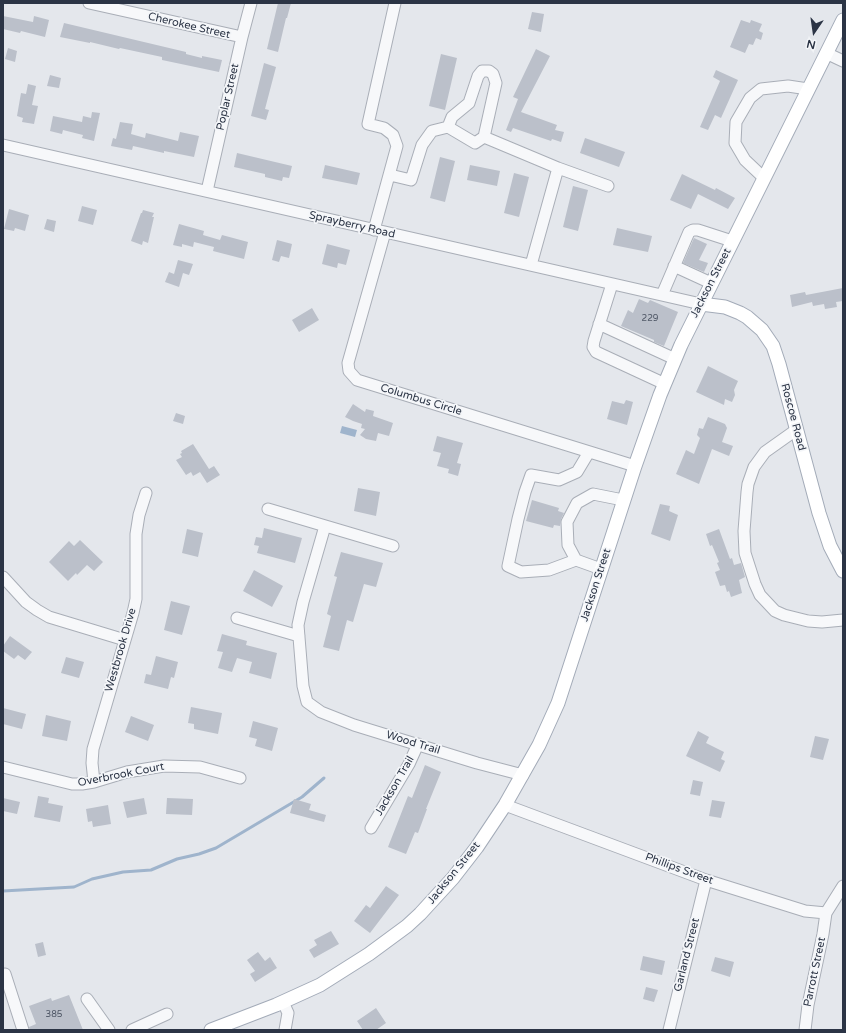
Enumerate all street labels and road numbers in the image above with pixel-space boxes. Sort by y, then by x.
street label: Cherokee Street [147,10,231,42]
street label: Poplar Street [214,62,242,132]
street label: Sprayberry Road [308,209,396,241]
street label: Jackson Street [688,246,734,320]
street label: Columbus Circle [379,381,463,419]
street label: Roscoe Road [778,382,808,452]
street label: Jackson Street [578,547,614,623]
street label: Westbrook Drive [103,607,139,693]
street label: Wood Trail [384,729,442,757]
street label: Jackson Trail [373,754,417,818]
street label: Overbrook Court [77,760,165,790]
street label: Jackson Street [425,839,483,907]
street label: Phillips Street [643,851,715,887]
street label: Garland Street [671,917,703,993]
street label: Parrott Street [801,936,829,1008]

